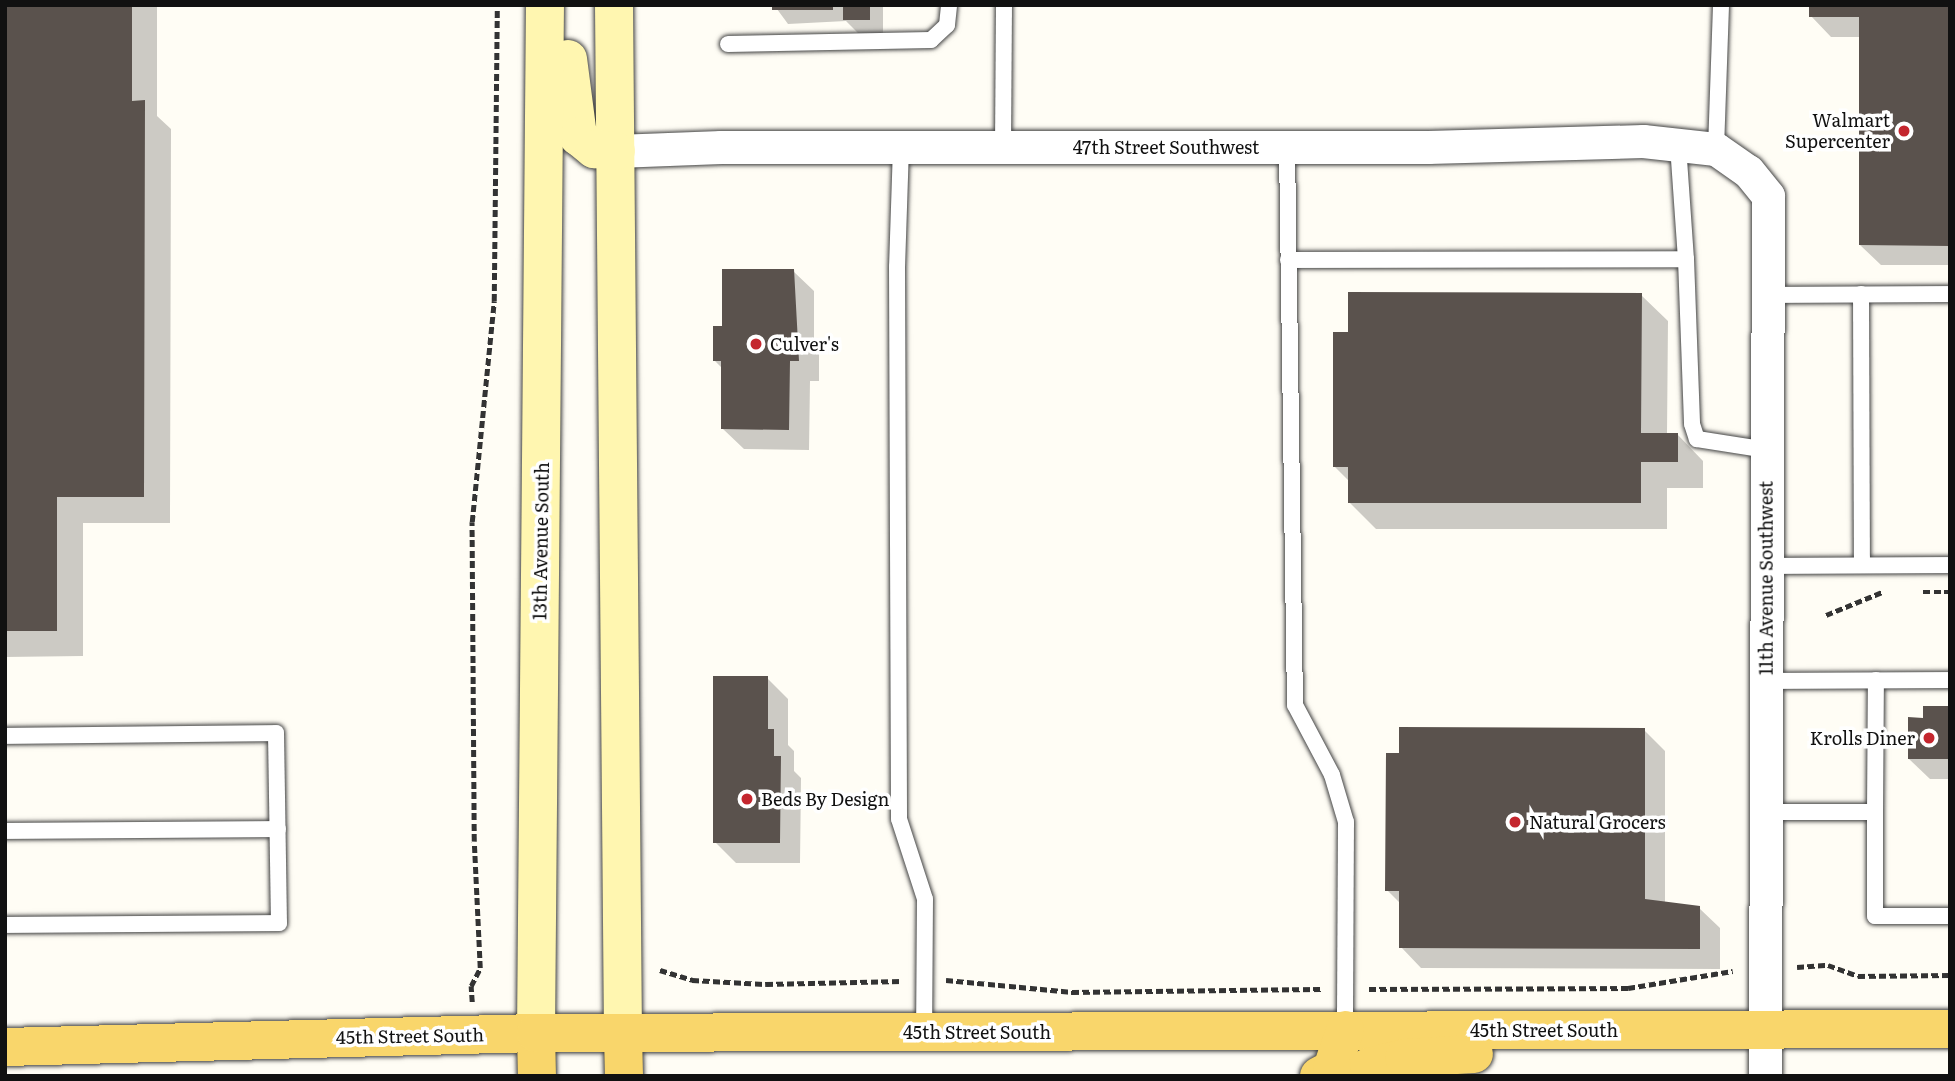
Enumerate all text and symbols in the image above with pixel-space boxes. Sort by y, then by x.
place label: Walmart Supercenter [1785,110,1890,152]
marker: Walmart Supercenter [1896,123,1912,139]
street label: 47th Street Southwest [1073,136,1259,158]
place label: Culver's [770,333,839,355]
marker: Culver's [748,336,764,352]
street label: 13th Avenue South [529,462,553,620]
street label: 11th Avenue Southwest [1755,481,1777,675]
place label: Krolls Diner [1810,727,1915,749]
marker: Krolls Diner [1921,730,1937,746]
place label: Beds By Design [761,788,889,810]
marker: Beds By Design [739,791,755,807]
place label: Natural Grocers [1529,811,1666,833]
marker: Natural Grocers [1507,814,1523,830]
street label: 45th Street South [1470,1019,1618,1041]
street label: 45th Street South [903,1021,1051,1043]
street label: 45th Street South [336,1024,484,1048]

